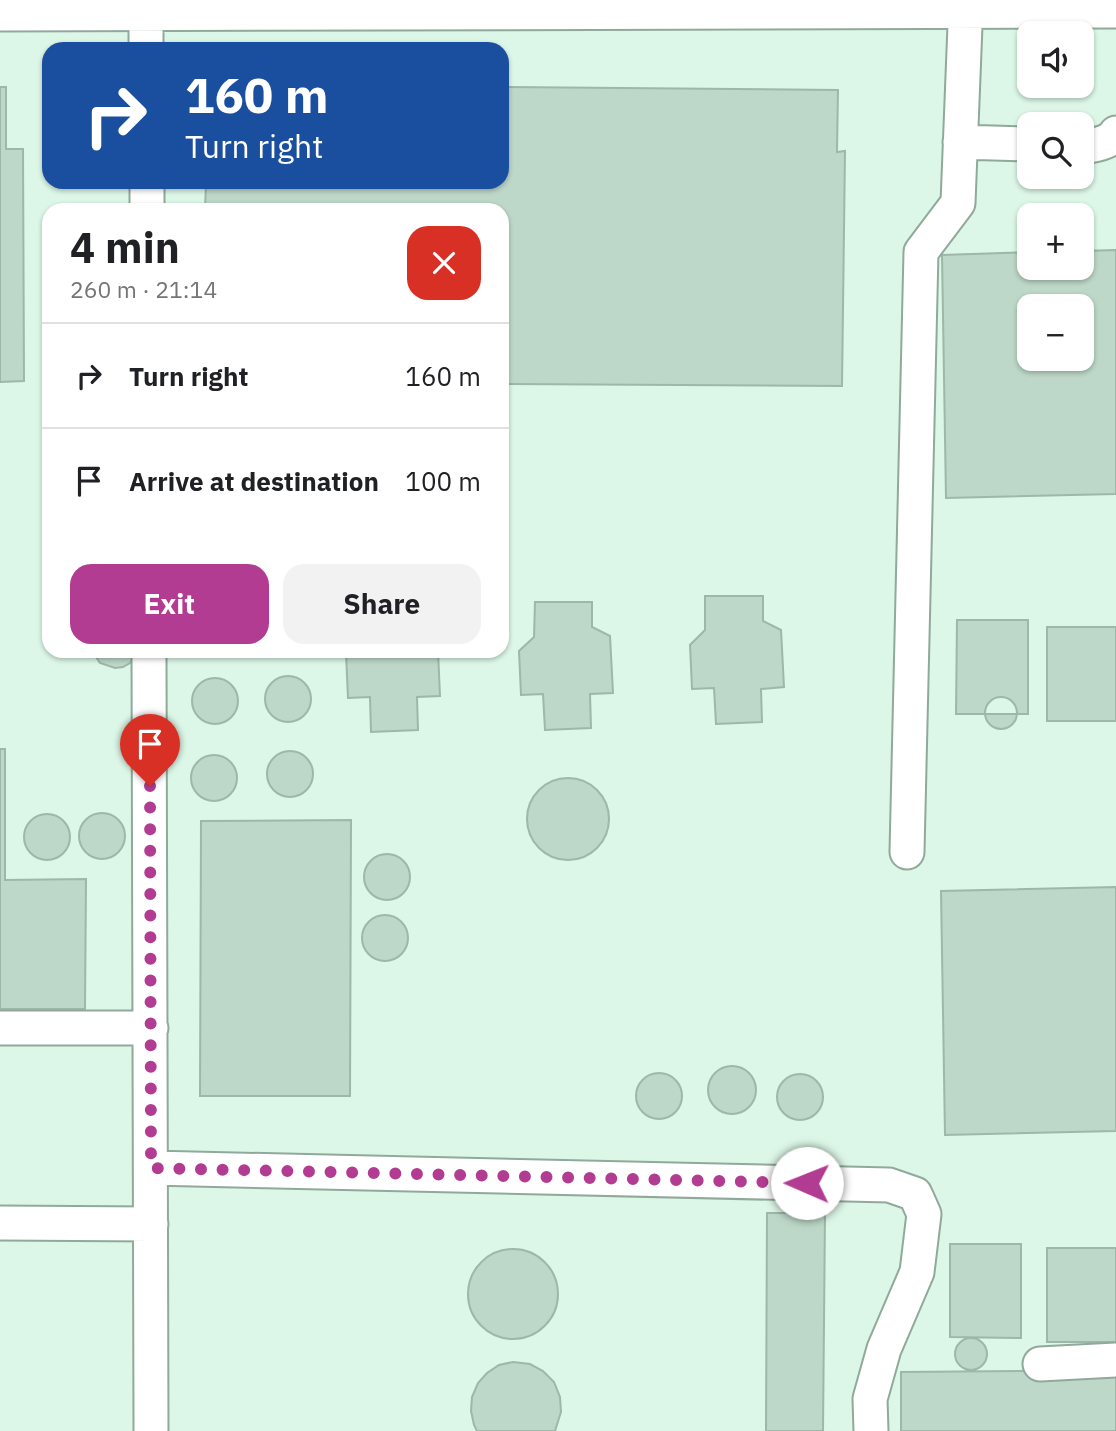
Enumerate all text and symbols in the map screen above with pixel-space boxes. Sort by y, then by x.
map controls [1017,21,1094,371]
button: sound [1017,21,1094,98]
text: 160 m [185,63,329,126]
icon: right [70,70,161,161]
button: search [1017,112,1094,189]
text: Turn right [185,125,323,167]
button: + [1017,203,1094,280]
text: 4 min [70,220,180,275]
button: close [407,226,481,300]
text: 260 m · 21:14 [70,274,217,304]
button: − [1017,294,1094,371]
icon: right [70,357,108,395]
text: Turn right [129,359,248,393]
text: 160 m [405,359,481,393]
icon: arrive [70,462,108,500]
text: Arrive at destination [129,464,379,498]
text: 100 m [405,464,481,498]
button: Exit [70,564,269,644]
button: Share [283,564,481,644]
pin [120,714,180,786]
icon: arrive [131,725,169,763]
position arrow [770,1146,844,1220]

